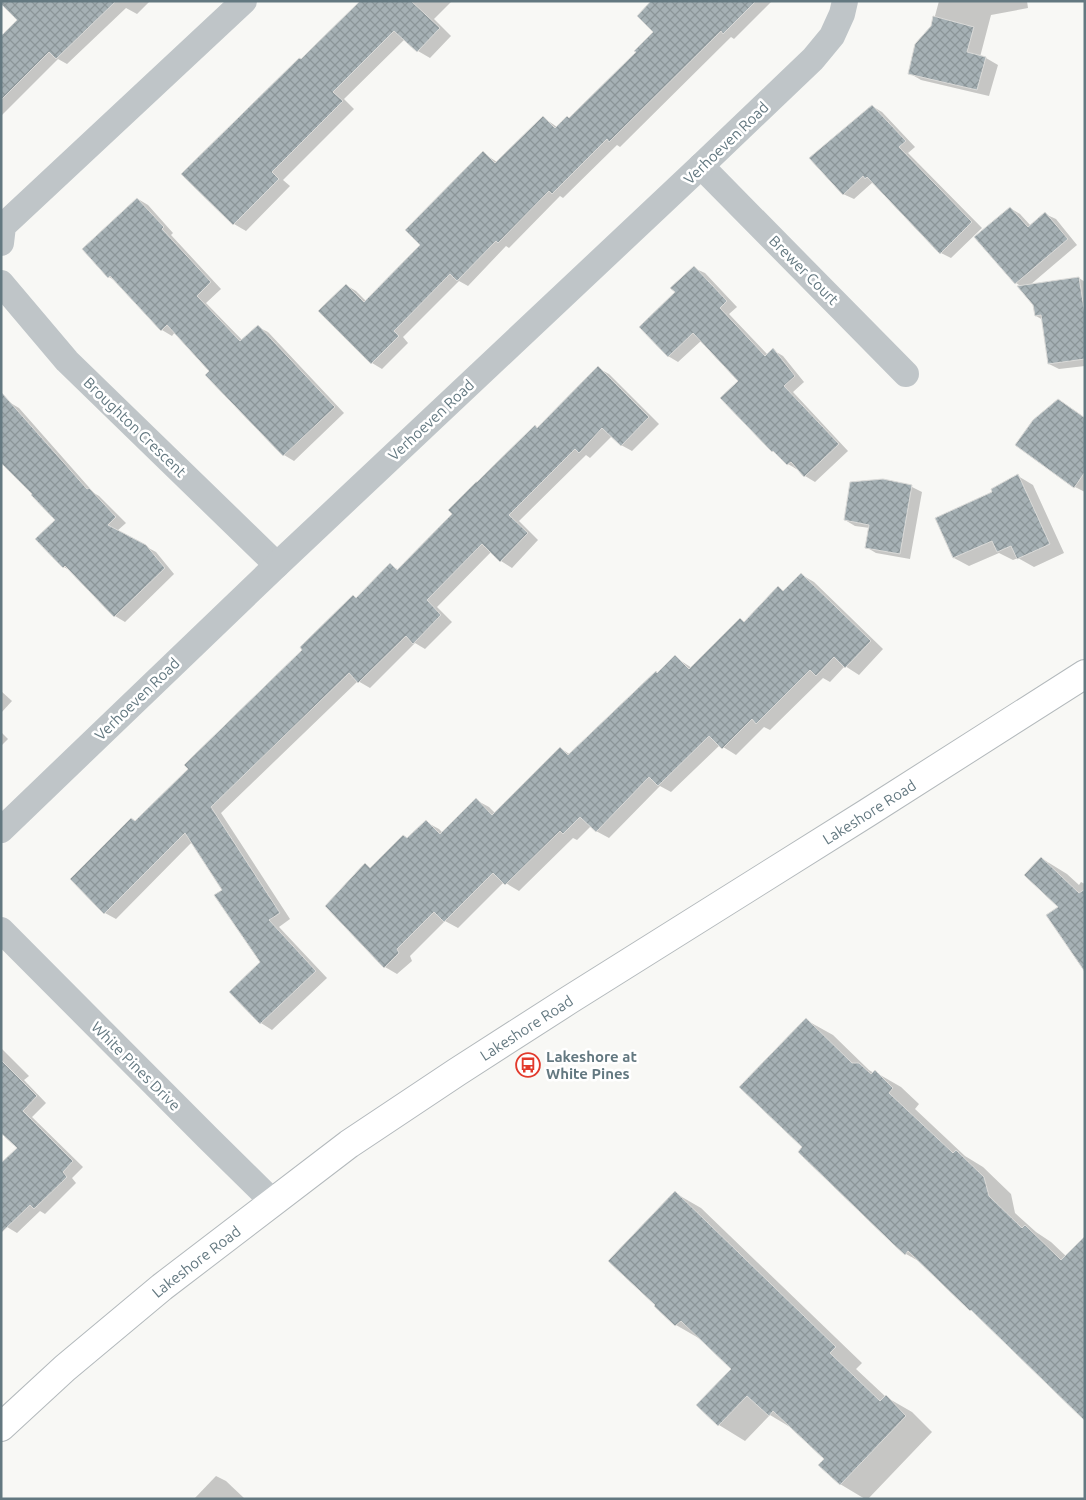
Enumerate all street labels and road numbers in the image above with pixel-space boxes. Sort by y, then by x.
street label: Verhoeven Road [680,98,772,188]
street label: Brewer Court [766,232,842,308]
street label: Broughton Crescent [80,374,190,480]
street label: Verhoeven Road [385,376,477,464]
street label: Verhoeven Road [91,654,183,744]
street label: Lakeshore Road [819,776,919,847]
street label: Lakeshore Road [477,991,576,1063]
street label: White Pines Drive [88,1018,184,1114]
street label: Lakeshore Road [148,1222,243,1300]

